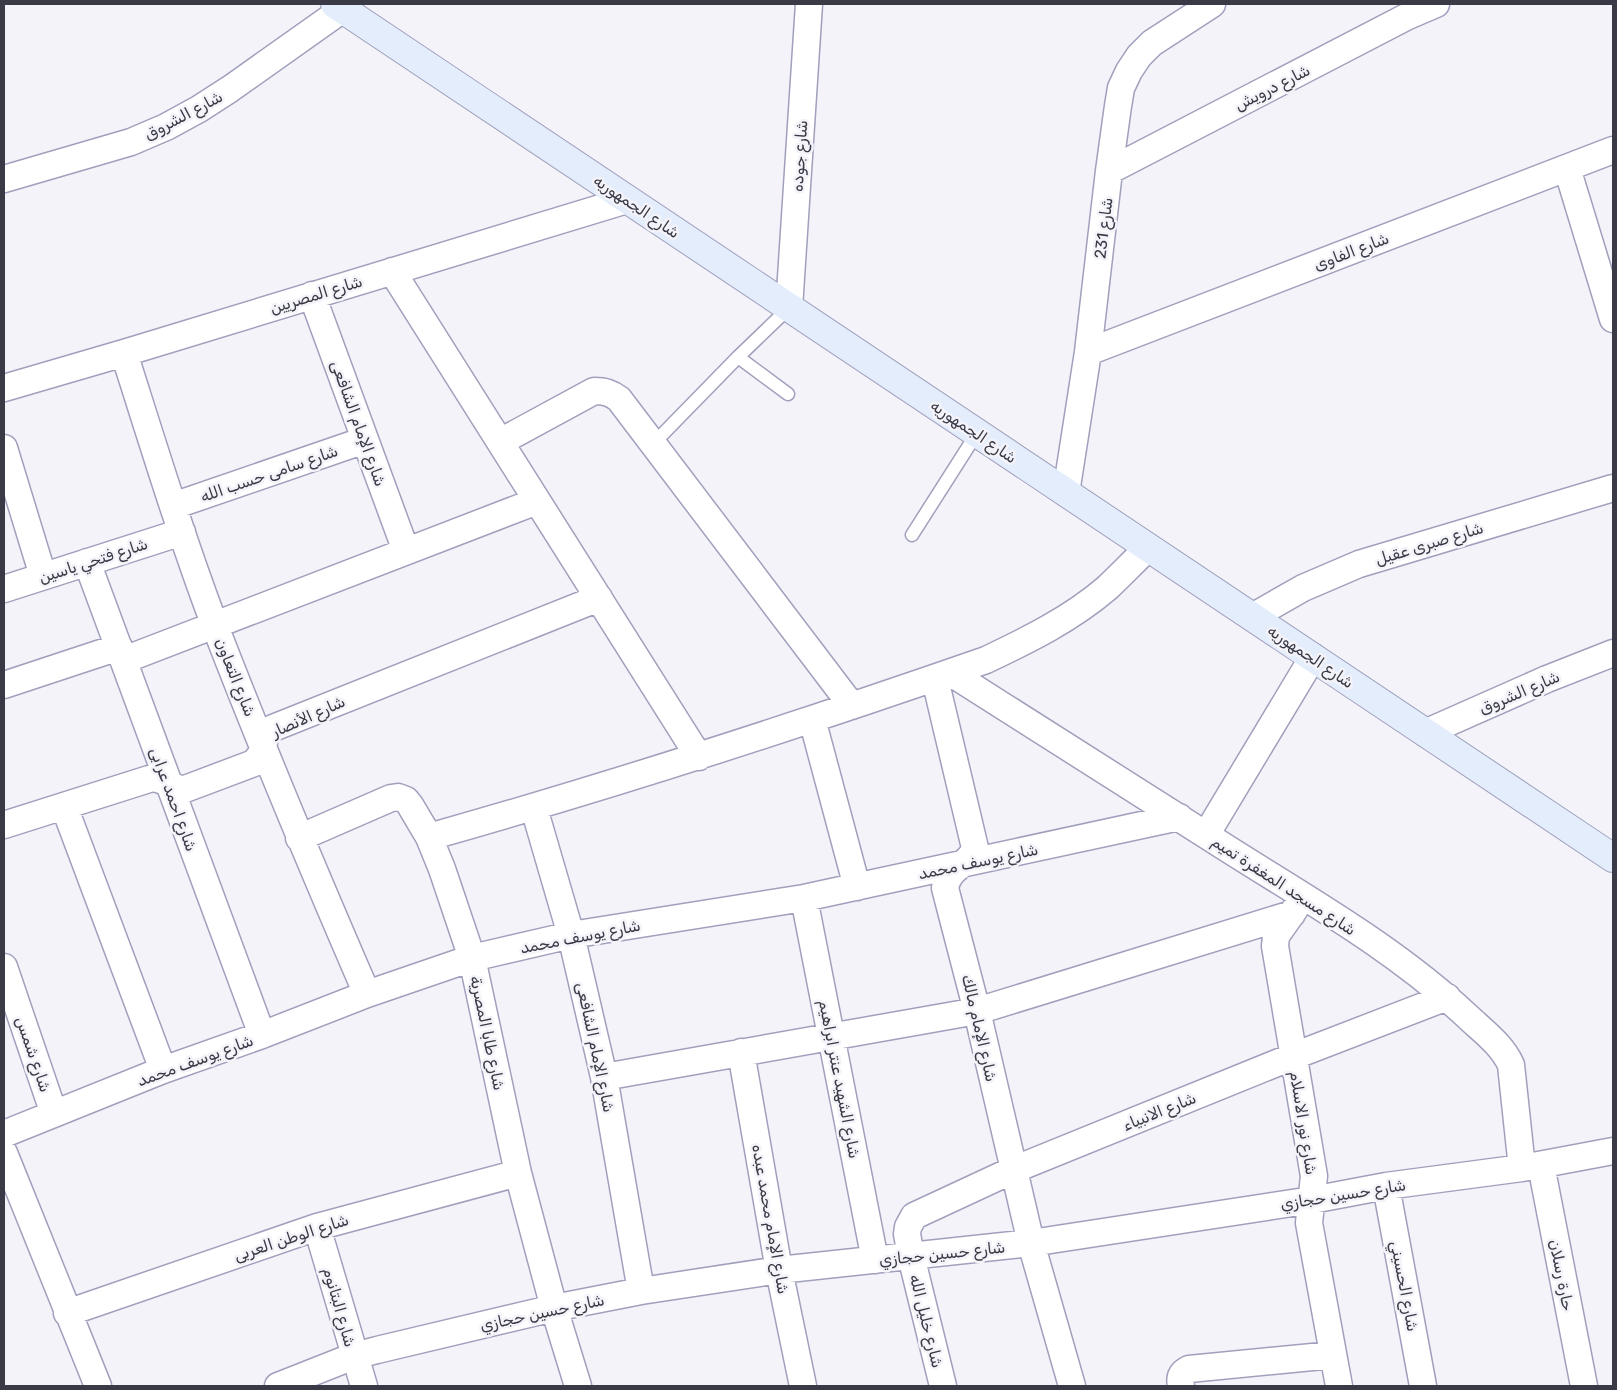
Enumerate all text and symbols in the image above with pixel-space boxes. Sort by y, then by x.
street label: شارع درويش [1231,60,1314,116]
street label: شارع الشروق [141,87,227,146]
street label: شارع جوده [788,120,813,193]
street label: شارع الجمهوريه [589,171,683,244]
street label: شارع 231 [1090,196,1119,260]
street label: شارع الفاوى [1311,228,1392,276]
street label: شارع المصريين [268,271,365,319]
street label: شارع الإمام الشافعى [325,358,390,489]
street label: شارع الجمهوريه [926,396,1020,469]
street label: شارع سامى حسب الله [198,441,341,508]
street label: شارع صبرى عقيل [1373,518,1486,571]
street label: شارع فتحي ياسين [36,534,151,590]
street label: شارع الجمهوريه [1263,621,1357,694]
street label: شارع التعاون [209,635,260,720]
street label: شارع الشروق [1476,667,1563,720]
street label: شارع الأنصار [267,692,349,743]
street label: شارع احمد عرابى [144,745,201,854]
street label: شارع مسجد المغفرة تميم [1207,832,1359,941]
street label: شارع يوسف محمد [916,839,1040,885]
street label: شارع يوسف محمد [518,915,642,959]
street label: شارع الإمام مالك [956,973,1001,1084]
street label: شارع طابا المصرية [464,974,509,1093]
street label: شارع الإمام الشافعى [570,980,619,1114]
street label: شارع الشهيد عنتر ابراهيم [813,998,864,1160]
street label: شارع شمس [10,1014,55,1095]
street label: شارع يوسف محمد [134,1031,257,1092]
street label: شارع نور الاسلام [1284,1070,1321,1177]
street label: شارع الانبياء [1120,1088,1200,1137]
street label: شارع الإمام محمد عبده [746,1143,793,1296]
street label: شارع حسين حجازي [1279,1175,1408,1216]
street label: شارع الوطن العربى [231,1210,352,1267]
street label: شارع حسين حجازي [878,1237,1006,1272]
street label: حارة رسلان [1544,1238,1578,1313]
street label: شارع الحسيني [1383,1239,1423,1334]
street label: شارع البتانوم [317,1265,360,1350]
street label: شارع خليل الله [904,1272,947,1370]
street label: شارع حسين حجازي [478,1290,607,1337]

